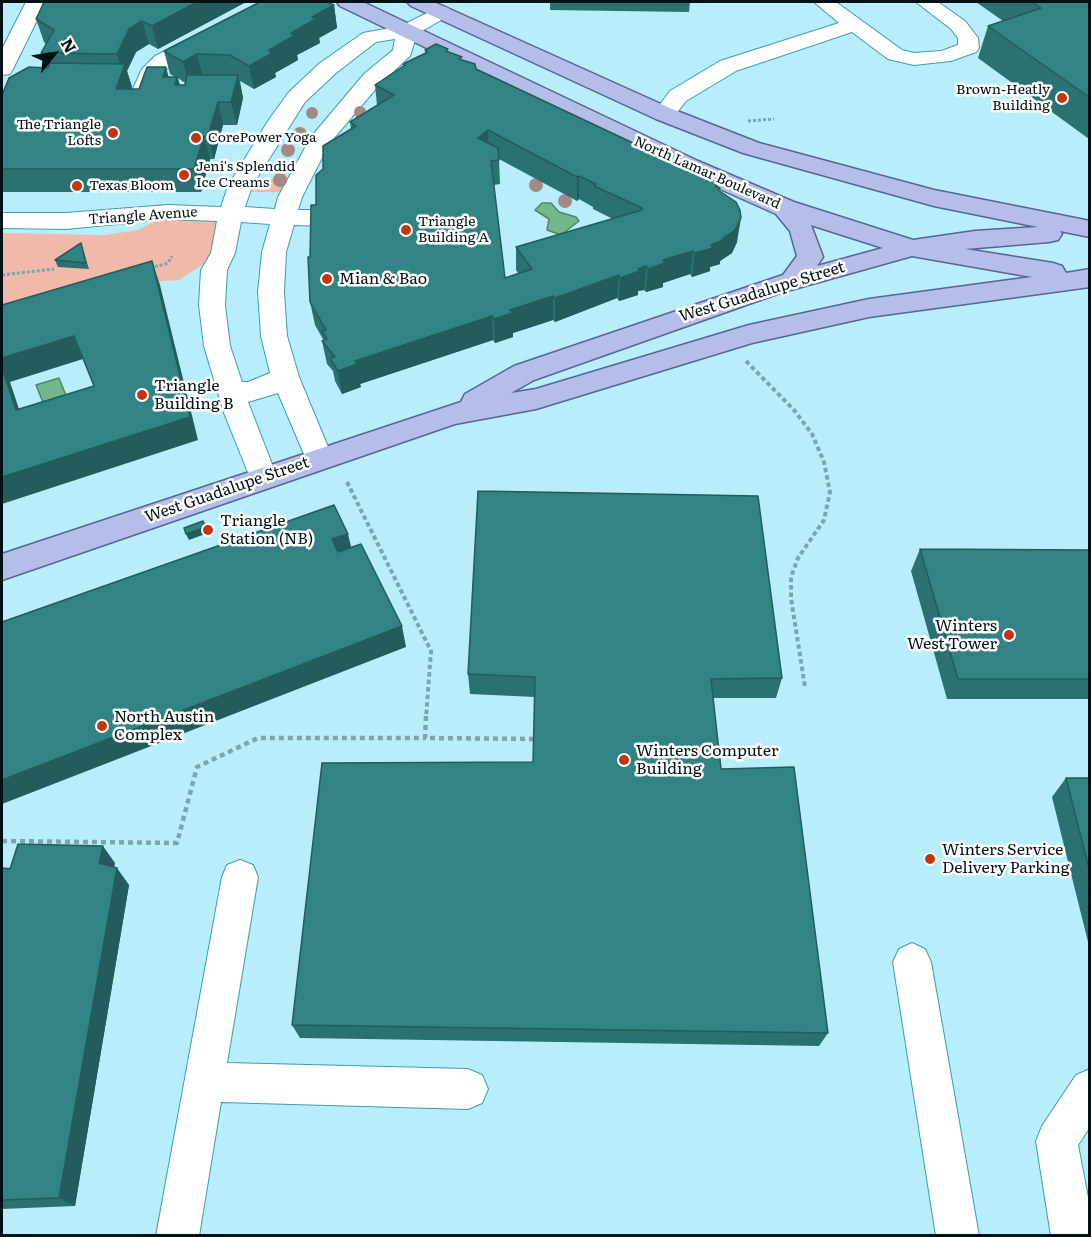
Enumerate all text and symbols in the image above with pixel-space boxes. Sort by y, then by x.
north arrow [24,24,84,84]
text: N [56,33,83,57]
place label: Brown-Heatly Building [956,82,1050,114]
marker: Brown-Heatly Building [1055,91,1069,105]
place label: The Triangle Lofts [16,117,101,150]
marker: The Triangle Lofts [106,126,120,140]
place label: CorePower Yoga [208,130,317,146]
marker: CorePower Yoga [189,131,203,145]
street label: North Lamar Boulevard [631,133,783,213]
place label: Jeni's Splendid Ice Creams [196,159,295,192]
marker: Jeni's Splendid Ice Creams [177,168,191,182]
place label: Texas Bloom [89,178,174,194]
marker: Texas Bloom [70,179,84,193]
street label: Triangle Avenue [88,204,198,228]
place label: Triangle Building A [418,214,489,246]
marker: Triangle Building A [399,223,413,237]
street label: West Guadalupe Street [677,258,847,326]
place label: Mian & Bao [339,269,427,289]
marker: Mian & Bao [320,272,334,286]
place label: Triangle Building B [154,376,234,414]
marker: Triangle Building B [135,388,149,402]
street label: West Guadalupe Street [142,453,312,527]
place label: Triangle Station (NB) [220,511,313,549]
marker: Triangle Station (NB) [201,523,215,537]
place label: Winters West Tower [907,616,997,654]
marker: Winters West Tower [1002,628,1016,642]
place label: North Austin Complex [114,707,214,745]
marker: North Austin Complex [95,719,109,733]
place label: Winters Computer Building [636,741,778,779]
marker: Winters Computer Building [617,753,631,767]
place label: Winters Service Delivery Parking [942,840,1070,878]
marker: Winters Service Delivery Parking [923,852,937,866]

